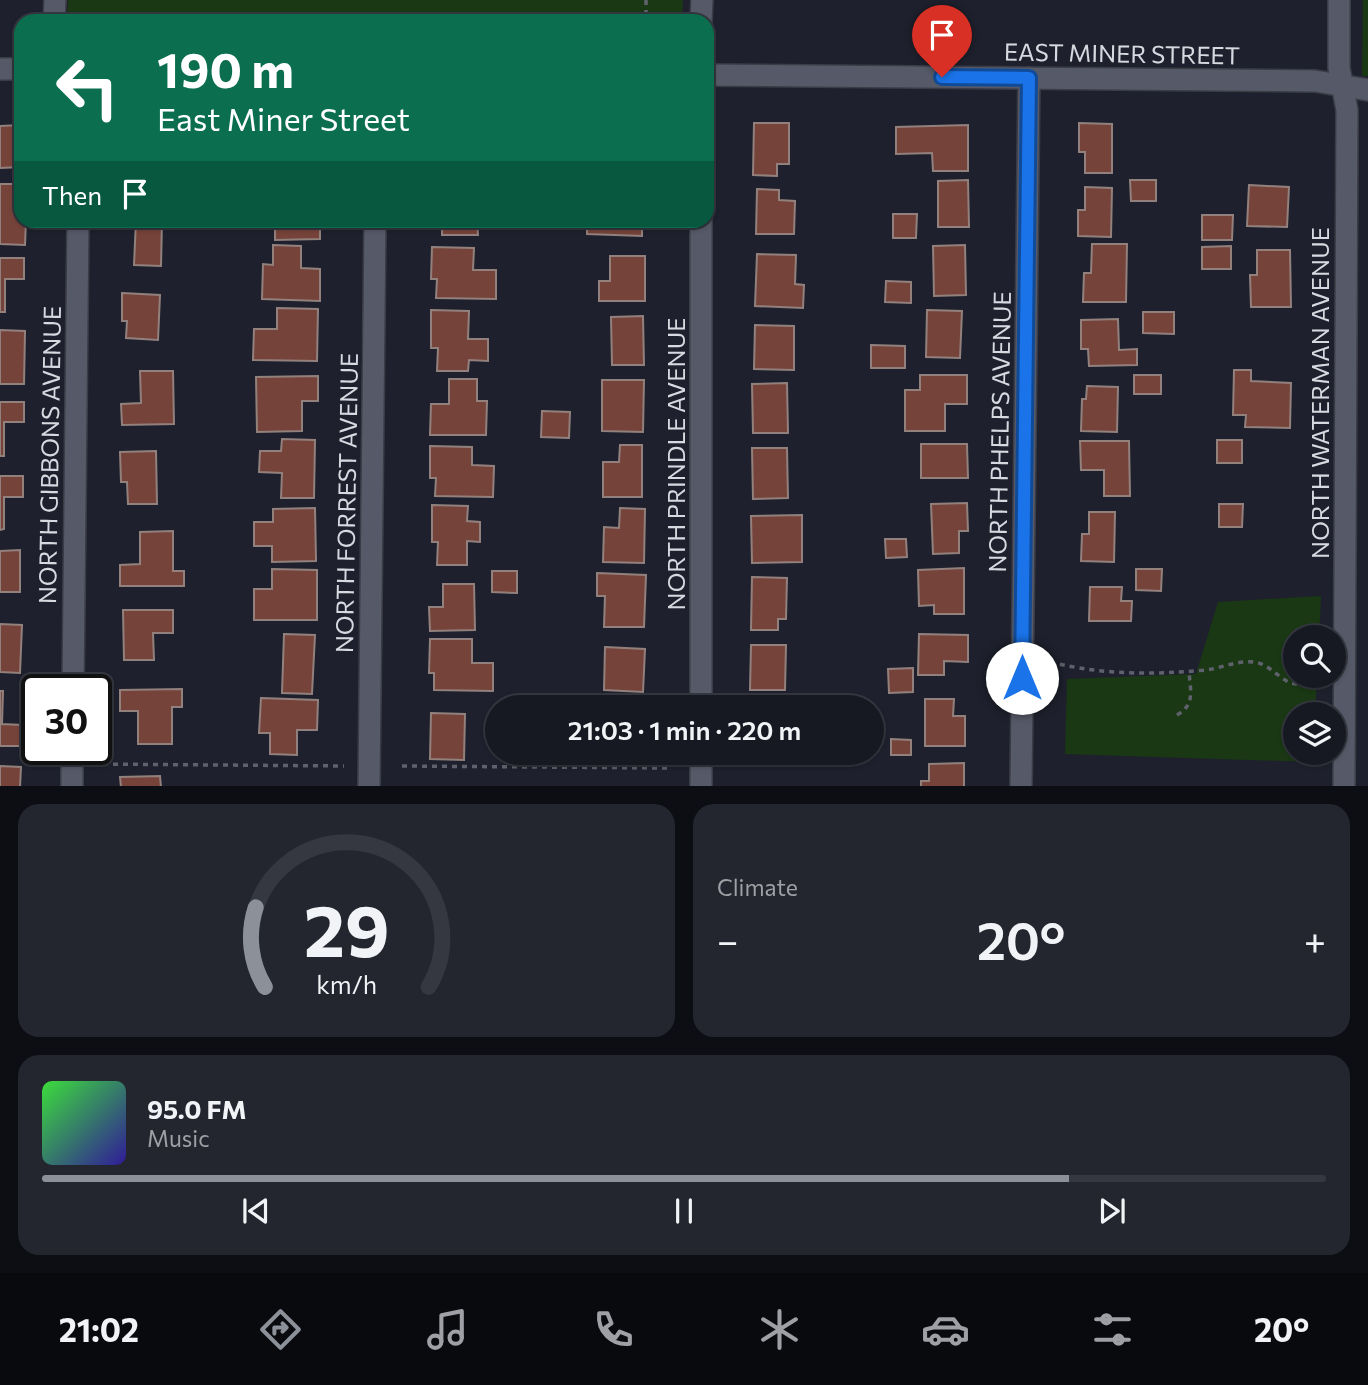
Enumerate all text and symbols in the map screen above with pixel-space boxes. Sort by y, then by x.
pin [912,5,972,77]
icon: arrive [923,16,961,54]
street label: EAST MINER STREET [1004,36,1240,70]
text: 190 m [157,38,294,98]
icon: left [42,42,133,133]
text: East Miner Street [157,98,410,138]
icon: arrive [116,175,154,213]
text: Then [42,179,102,210]
street label: NORTH WATERMAN AVENUE [1305,227,1334,559]
street label: NORTH PHELPS AVENUE [982,291,1016,573]
street label: NORTH GIBBONS AVENUE [32,306,66,604]
street label: NORTH PRINDLE AVENUE [661,318,690,610]
street label: NORTH FORREST AVENUE [329,353,363,653]
map controls [1283,625,1346,765]
button: search [1283,625,1346,688]
position arrow [985,641,1059,715]
speed limit sign: 30 [21,674,112,765]
button: layers [1283,702,1346,765]
text: 21:03 · 1 min · 220 m [568,714,801,745]
text: Climate [717,873,798,901]
text: 29 [304,883,389,972]
text: 20° [977,907,1066,971]
text: − [717,916,739,963]
text: + [1304,916,1326,963]
text: km/h [316,968,377,998]
text: 95.0 FM [147,1093,247,1124]
text: Music [147,1124,210,1152]
icon: previous [237,1192,275,1230]
icon: pause [665,1192,703,1230]
icon: next [1093,1192,1131,1230]
icon: directions [256,1305,305,1354]
icon: music [423,1305,472,1354]
icon: phone [589,1305,638,1354]
icon: climate [755,1305,804,1354]
icon: car [921,1305,970,1354]
icon: filters [1088,1305,1137,1354]
text: 21:02 [59,1309,139,1349]
text: 20° [1254,1309,1309,1349]

